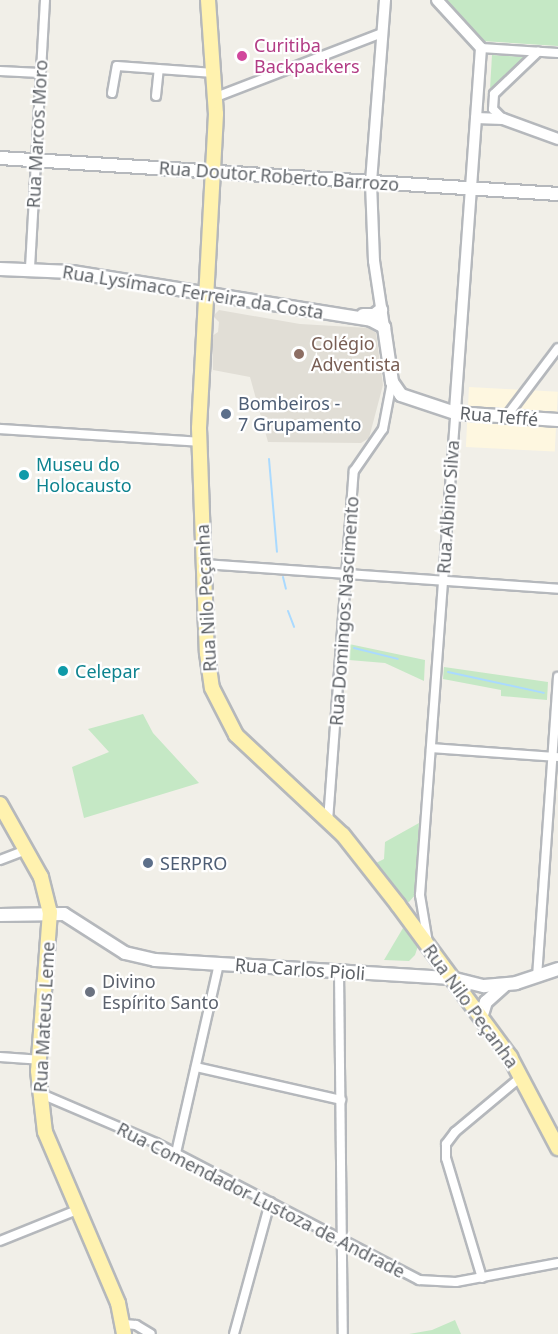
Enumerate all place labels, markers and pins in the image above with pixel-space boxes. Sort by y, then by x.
place label: Curitiba Backpackers [254,35,360,78]
marker: Curitiba Backpackers [235,49,249,63]
place label: Colégio Adventista [311,333,400,376]
marker: Colégio Adventista [292,347,306,361]
place label: Bombeiros - 7 Grupamento [238,393,361,436]
marker: Bombeiros - 7 Grupamento [219,407,233,421]
place label: Museu do Holocausto [36,454,132,496]
marker: Museu do Holocausto [17,468,31,482]
place label: Celepar [75,660,140,682]
marker: Celepar [56,664,70,678]
place label: SERPRO [160,852,227,874]
marker: SERPRO [141,856,155,870]
place label: Divino Espírito Santo [102,971,219,1014]
marker: Divino Espírito Santo [83,985,97,999]

